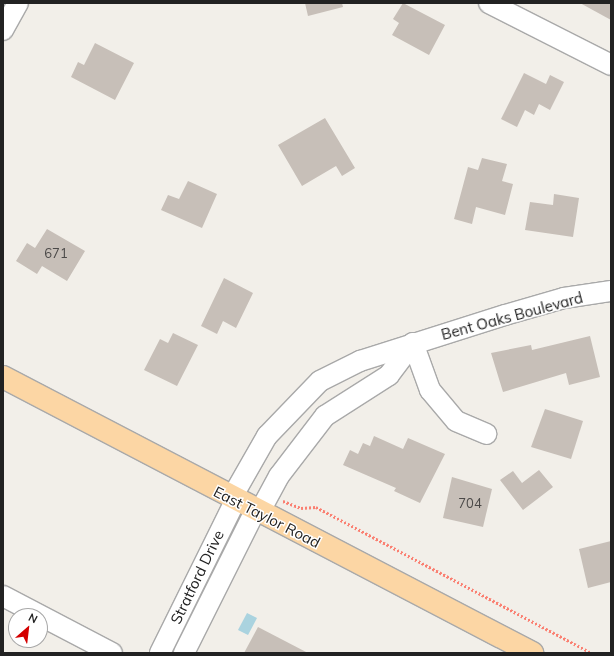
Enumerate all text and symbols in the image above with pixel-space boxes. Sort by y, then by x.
house number: 671 [44,245,68,261]
street label: Bent Oaks Boulevard [439,288,585,344]
street label: East Taylor Road [211,482,323,552]
house number: 704 [458,495,482,511]
street label: Stratford Drive [167,527,227,627]
north arrow [8,608,48,648]
text: N [26,610,40,626]

